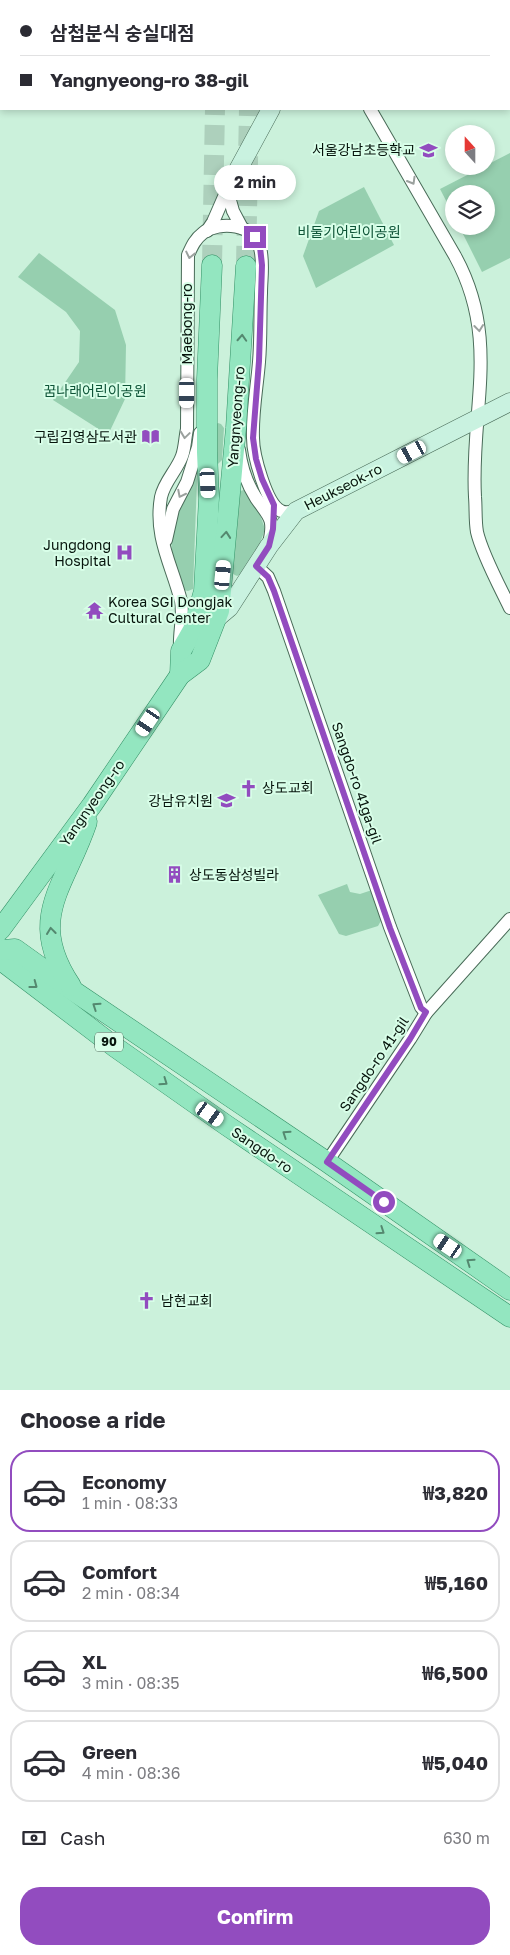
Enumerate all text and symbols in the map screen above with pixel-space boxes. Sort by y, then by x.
text: 삼첩분식 숭실대점 [50,21,195,44]
text: Yangnyeong-ro 38-gil [50,68,249,91]
north arrow [445,125,495,175]
map controls [445,125,495,235]
school or university icon: 서울강남초등학교 [419,140,439,160]
place label: 서울강남초등학교 [312,141,415,158]
callout: 2 min [214,164,296,200]
text: 2 min [234,172,276,192]
one-way arrow [405,176,415,185]
button: layers [445,185,495,235]
park label: 비둘기어린이공원 [297,223,401,240]
route end [244,226,266,248]
one-way arrow [185,251,195,260]
street label: Maebong-ro [178,283,195,365]
one-way arrow [473,324,484,332]
one-way arrow [236,334,247,342]
street label: Yangnyeong-ro [223,366,248,468]
car [179,378,194,408]
park label: 꿈나래어린이공원 [43,382,147,399]
library icon: 구립김영삼도서관 [141,427,161,447]
place label: 구립김영삼도서관 [34,428,137,445]
one-way arrow [181,430,191,439]
car [395,438,428,466]
street label: Heukseok-ro [301,460,385,514]
car [199,468,216,498]
one-way arrow [177,489,187,498]
one-way arrow [221,531,232,539]
place label: Jungdong Hospital [43,536,111,569]
hospital icon: Jungdong Hospital [115,543,135,563]
car [214,559,231,591]
place label: Korea SGI Dongjak Cultural Center [108,593,232,626]
temple icon: Korea SGI Dongjak Cultural Center [84,600,104,620]
car [133,705,162,739]
street label: Sangdo-ro 41ga-gil [329,720,386,846]
street label: Yangnyeong-ro [55,756,128,849]
church icon: 상도교회 [238,778,258,798]
place label: 상도교회 [262,779,314,796]
school or university icon: 강남유치원 [217,791,237,811]
place label: 강남유치원 [149,792,213,809]
building icon: 상도동삼성빌라 [165,865,185,885]
place label: 상도동삼성빌라 [189,866,279,883]
one-way arrow [46,927,57,935]
one-way arrow [28,979,38,988]
one-way arrow [92,1003,102,1012]
street label: Sangdo-ro 41-gil [335,1013,412,1115]
road number: 90 [95,1032,123,1052]
one-way arrow [159,1076,168,1085]
car [193,1099,226,1129]
street label: Sangdo-ro [228,1123,296,1176]
one-way arrow [282,1131,291,1141]
route start [373,1191,395,1213]
one-way arrow [376,1225,385,1234]
car [431,1231,464,1261]
one-way arrow [466,1259,476,1268]
church icon: 남현교회 [137,1291,157,1311]
place label: 남현교회 [161,1292,213,1309]
text: Choose a ride [20,1406,166,1433]
icon: car [22,1469,67,1514]
text: Economy [82,1470,167,1493]
text: ₩3,820 [423,1481,488,1504]
text: 1 min · 08:33 [82,1493,178,1513]
icon: car [22,1559,67,1604]
text: Comfort [82,1560,157,1583]
text: ₩5,160 [425,1571,488,1594]
text: 2 min · 08:34 [82,1583,180,1603]
icon: car [22,1649,67,1694]
text: XL [82,1650,107,1673]
text: ₩6,500 [422,1661,488,1684]
text: 3 min · 08:35 [82,1673,180,1693]
icon: car [22,1739,67,1784]
text: Green [82,1740,137,1763]
text: ₩5,040 [423,1751,488,1774]
text: 4 min · 08:36 [82,1763,180,1783]
icon: cash [20,1824,48,1852]
text: Cash [60,1826,105,1849]
text: 630 m [443,1828,490,1848]
button: Confirm [20,1887,490,1945]

